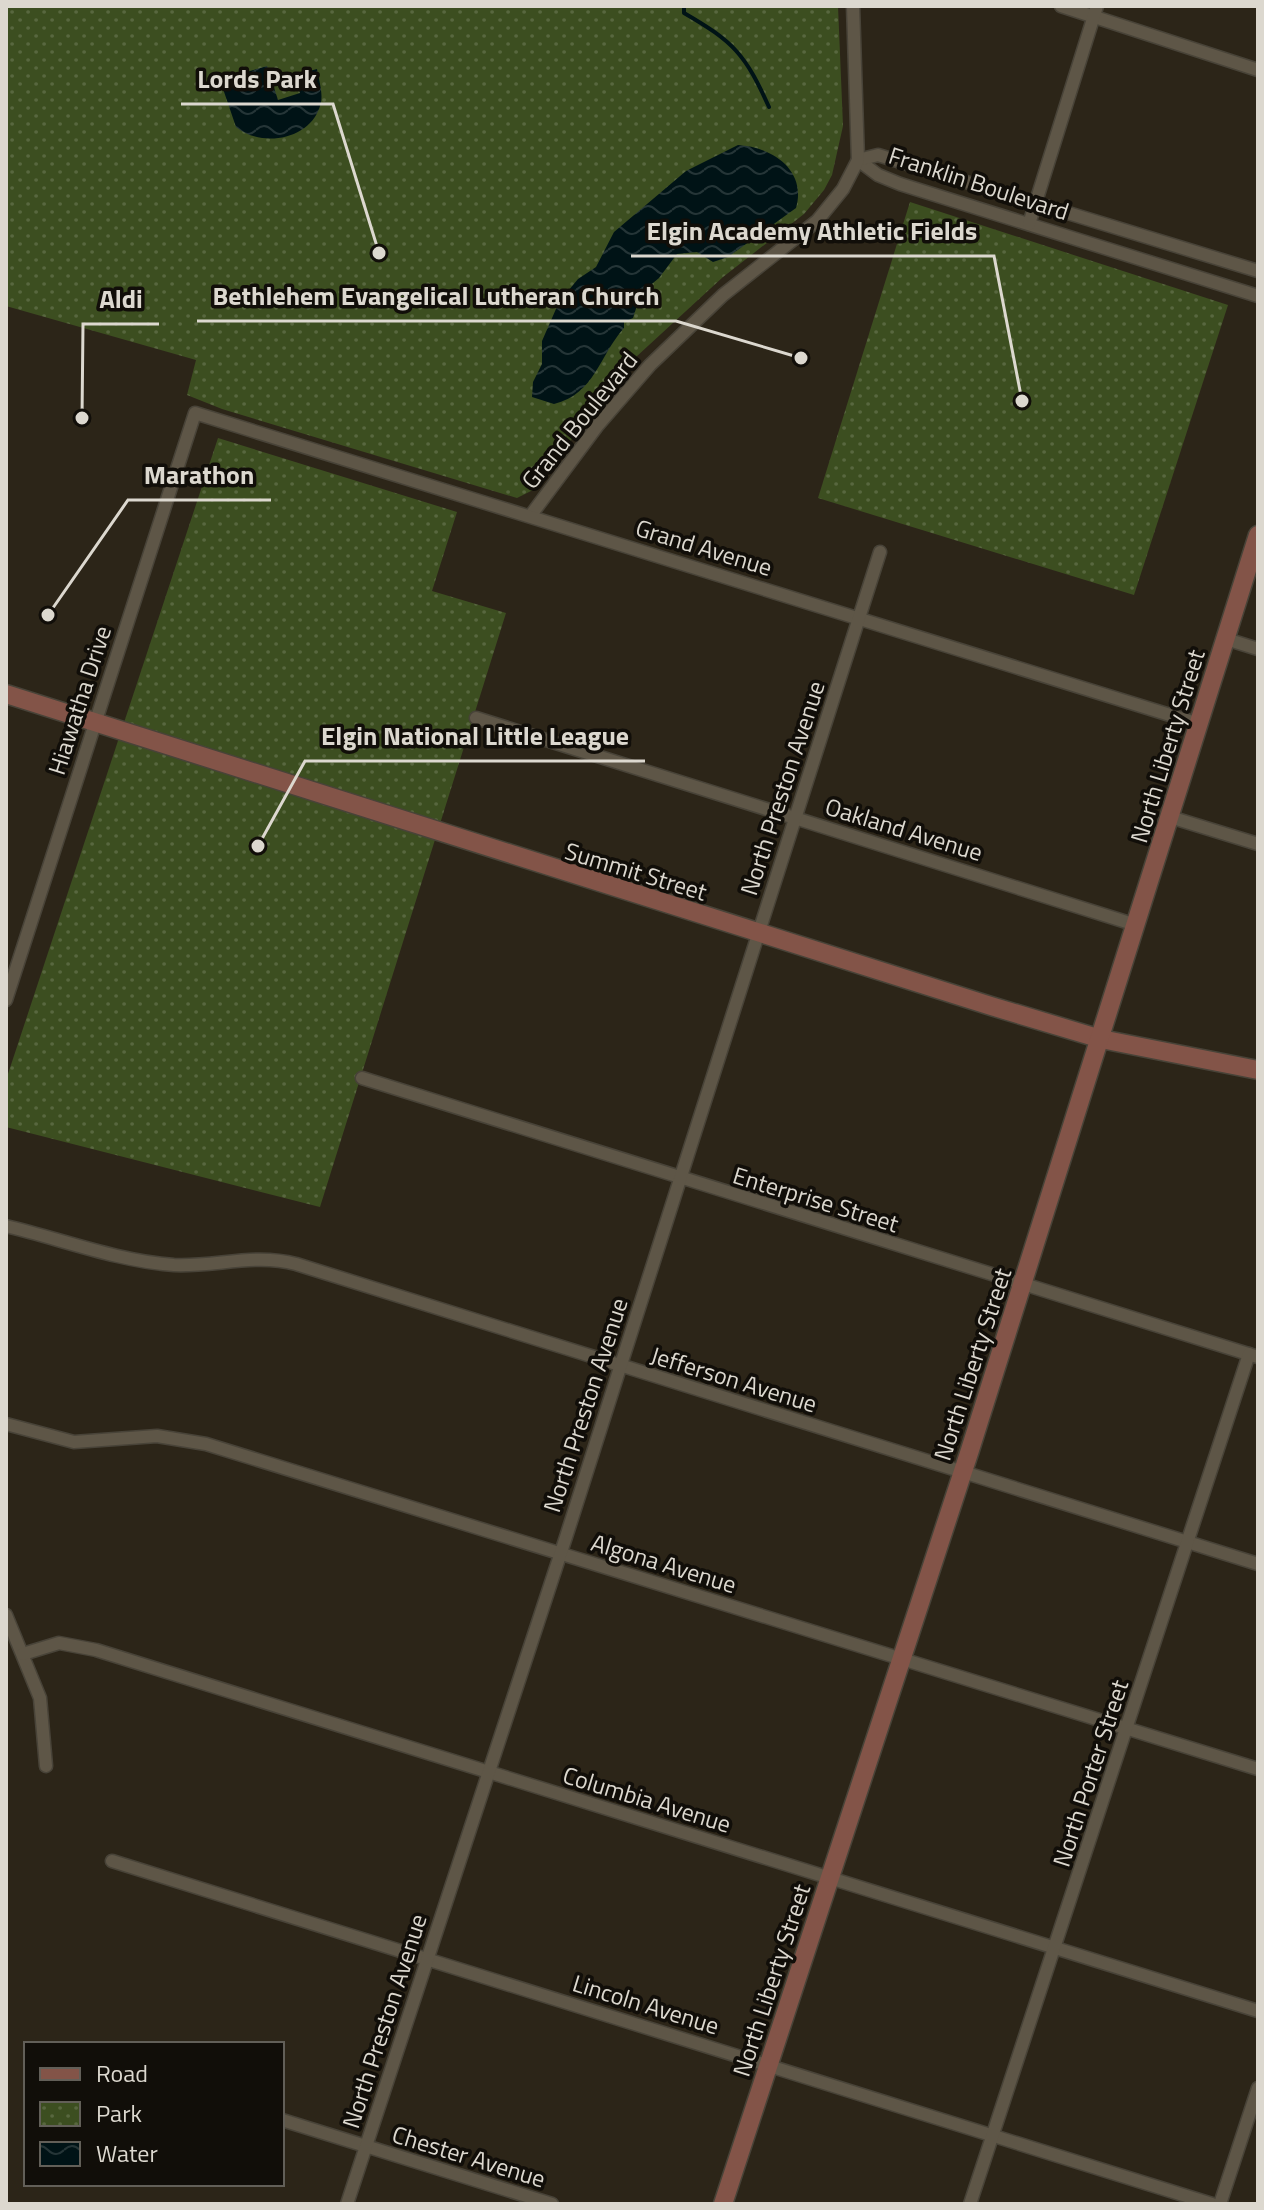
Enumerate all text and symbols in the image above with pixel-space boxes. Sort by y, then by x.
callout: Lords Park [181,54,333,104]
text: Lords Park [197,59,317,98]
street label: Franklin Boulevard [884,137,1074,229]
callout: Elgin Academy Athletic Fields [631,206,994,256]
text: Elgin Academy Athletic Fields [647,211,977,250]
callout: Bethlehem Evangelical Lutheran Church [197,271,676,321]
callout: Aldi [83,274,159,324]
text: Bethlehem Evangelical Lutheran Church [212,276,660,315]
text: Aldi [99,279,143,318]
street label: Grand Boulevard [512,344,646,496]
callout: Marathon [128,450,271,500]
text: Marathon [144,455,254,494]
street label: Grand Avenue [631,509,777,585]
street label: Hiawatha Drive [38,621,120,779]
street label: North Liberty Street [1120,644,1214,847]
street label: North Preston Avenue [730,676,834,900]
callout: Elgin National Little League [305,711,645,761]
text: Elgin National Little League [321,716,629,755]
street label: Oakland Avenue [821,788,987,870]
street label: Summit Street [561,832,712,910]
street label: Enterprise Street [729,1157,904,1241]
street label: North Liberty Street [924,1262,1020,1465]
street label: North Preston Avenue [533,1293,637,1517]
street label: Jefferson Avenue [646,1337,822,1421]
street label: Algona Avenue [587,1524,741,1602]
street label: North Porter Street [1043,1674,1137,1871]
street label: Columbia Avenue [558,1756,736,1842]
street label: North Liberty Street [723,1878,819,2081]
street label: North Preston Avenue [332,1909,436,2133]
street label: Lincoln Avenue [568,1965,724,2043]
legend [24,2042,284,2186]
text: Road [96,2055,148,2091]
text: Park [96,2095,142,2131]
street label: Chester Avenue [388,2116,550,2196]
text: Water [96,2135,158,2171]

